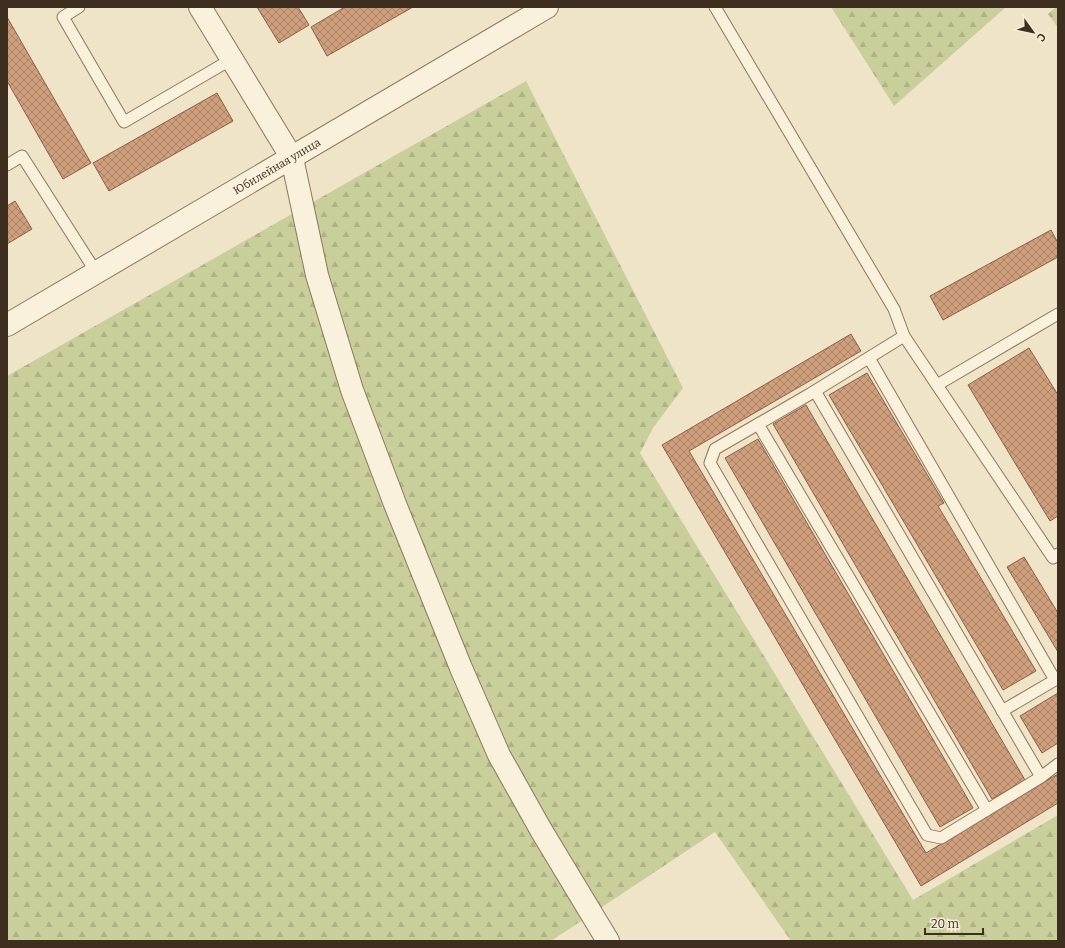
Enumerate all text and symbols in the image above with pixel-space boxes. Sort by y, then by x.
north arrow [1013,12,1053,52]
text: С [1034,31,1048,44]
street label: Юбилейная улица [231,135,323,197]
scale bar [925,910,983,936]
text: 20 m [931,917,960,931]

